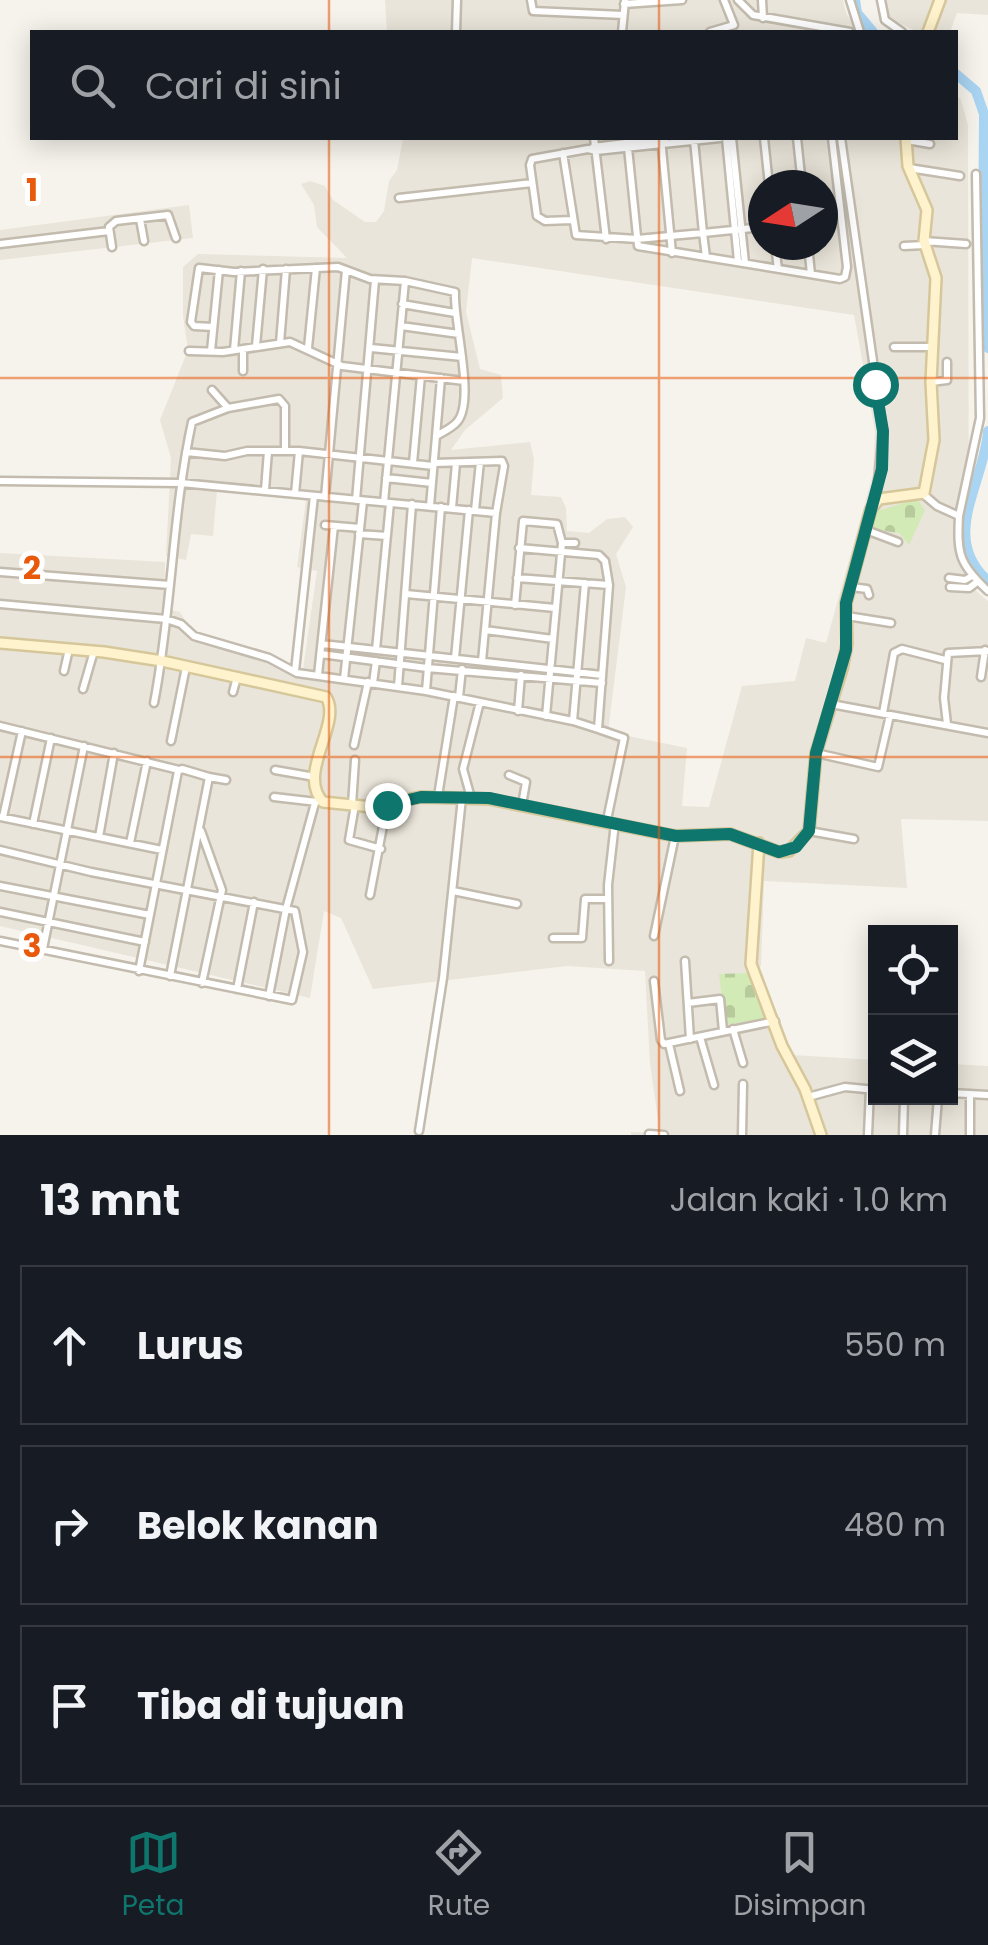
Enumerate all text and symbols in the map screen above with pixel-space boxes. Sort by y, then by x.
search box [30,30,958,140]
icon: search [65,58,120,113]
text: Cari di sini [145,59,342,112]
text: 1 [26,167,38,212]
north arrow [748,170,838,260]
route start [853,362,899,408]
text: 2 [23,545,41,590]
route end [365,783,411,829]
text: 3 [22,923,42,968]
map controls [868,925,958,1105]
button: locate [868,925,958,1015]
button: layers [868,1015,958,1105]
text: 13 mnt [40,1171,180,1230]
text: Jalan kaki · 1.0 km [670,1177,948,1222]
icon: ahead [42,1318,97,1373]
text: Lurus [137,1319,244,1372]
text: 550 m [844,1322,946,1367]
icon: right [42,1498,97,1553]
text: Belok kanan [137,1499,379,1552]
text: 480 m [844,1502,946,1547]
icon: arrive [42,1678,97,1733]
text: Tiba di tujuan [137,1679,405,1732]
tab: Peta [122,1825,184,1927]
tab: Rute [428,1825,490,1927]
tab: Disimpan [734,1825,866,1927]

